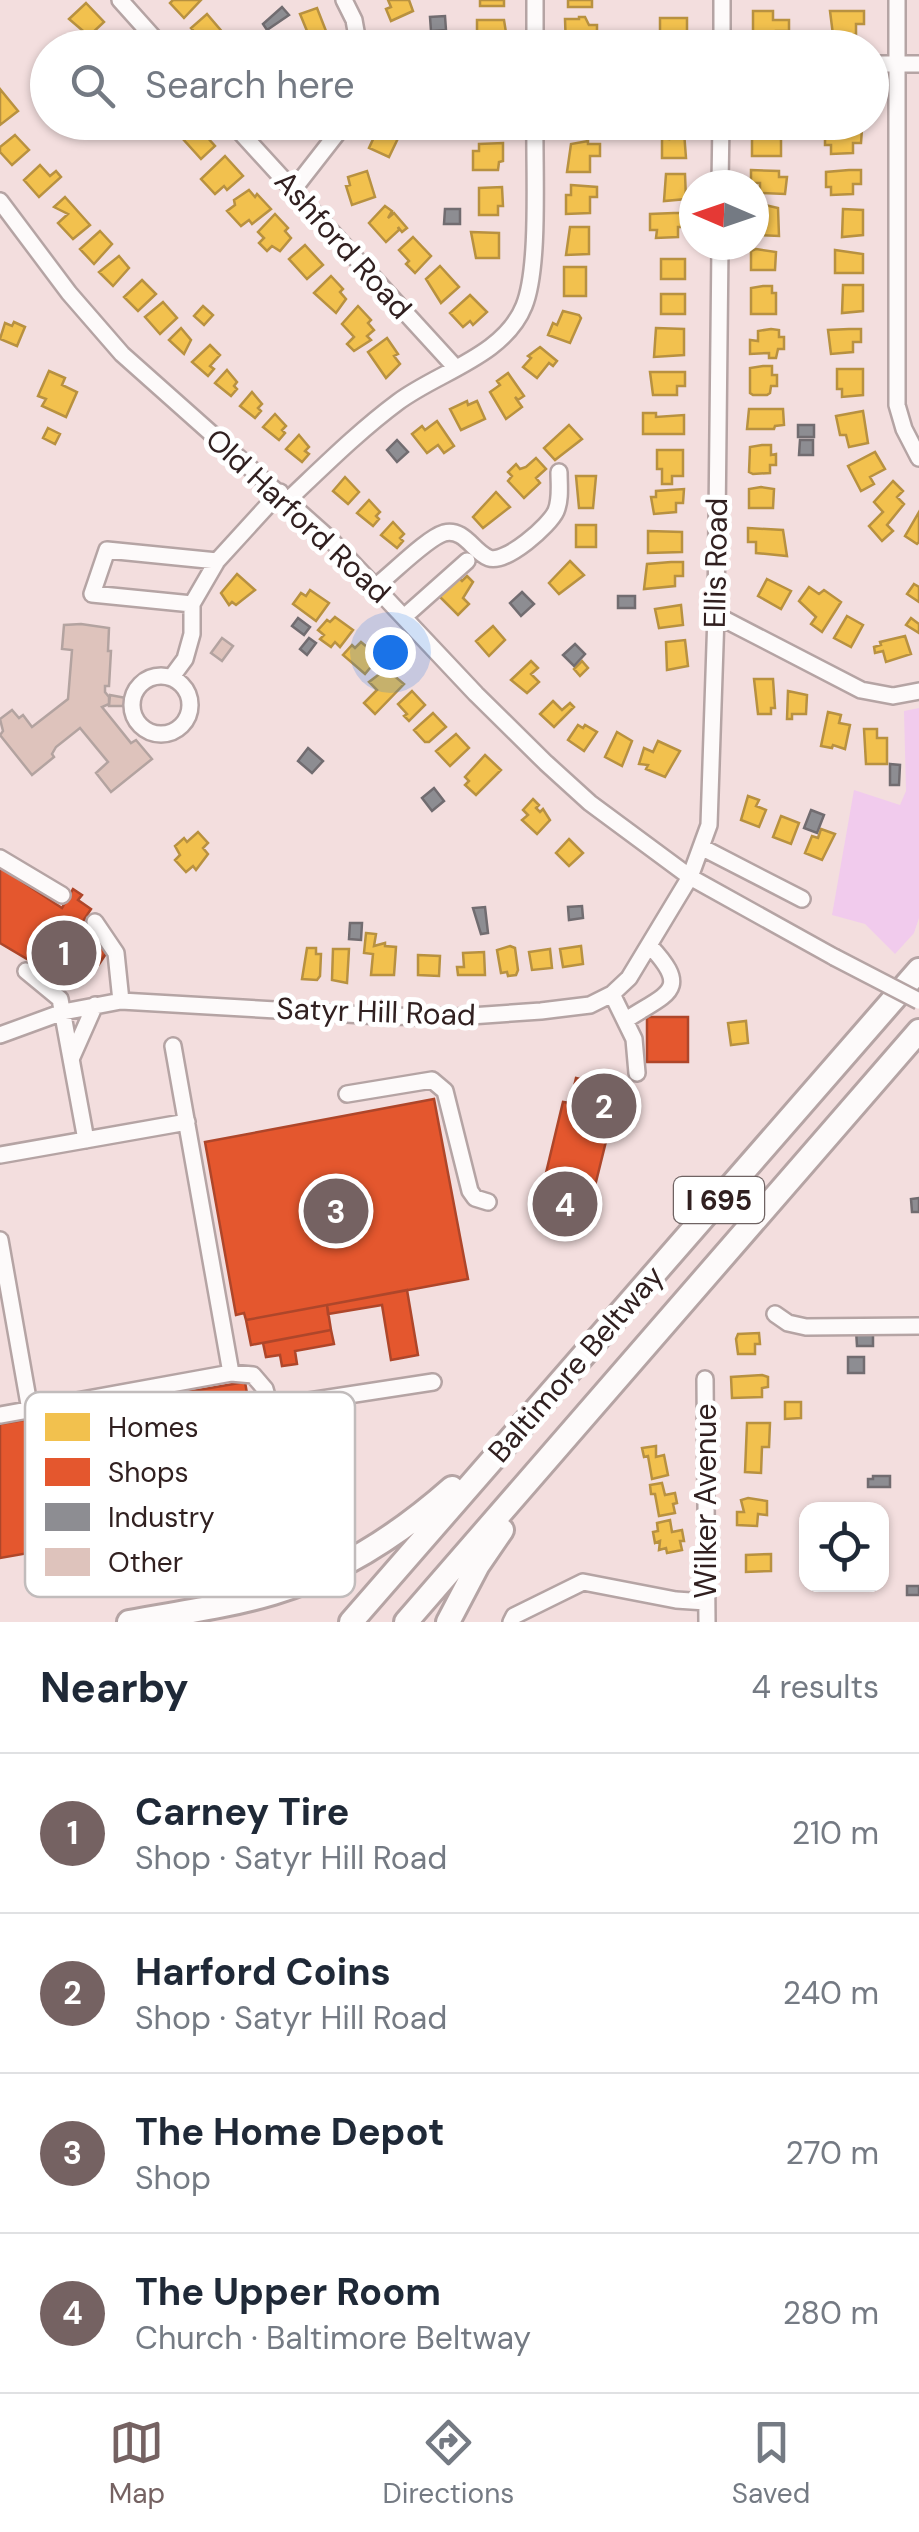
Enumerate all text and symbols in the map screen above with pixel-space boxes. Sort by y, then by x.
search box [30,30,889,140]
icon: search [65,58,120,113]
text: Search here [145,60,355,110]
street label: Ashford Road [266,162,420,327]
north arrow [679,170,769,260]
street label: Old Harford Road [198,420,399,611]
street label: Ellis Road [695,497,736,629]
your location [365,627,416,678]
pin: 1 [32,916,96,990]
street label: Satyr Hill Road [276,989,476,1034]
pin: 2 [572,1068,636,1144]
pin: 4 [532,1166,598,1242]
pin: 3 [304,1174,368,1248]
road number: I 695 [674,1177,764,1223]
street label: Baltimore Beltway [479,1257,672,1470]
legend [25,1392,355,1597]
street label: Wilker Avenue [686,1403,725,1599]
text: Homes [108,1409,199,1446]
text: Shops [108,1454,189,1491]
text: Industry [108,1499,215,1536]
map controls [799,1502,889,1592]
button: locate [799,1502,889,1592]
text: Other [108,1544,183,1581]
text: Nearby [40,1660,189,1715]
text: 4 results [752,1666,879,1708]
text: Carney Tire [135,1787,349,1837]
text: 1 [67,1812,78,1854]
text: 210 m [792,1812,879,1854]
text: Shop · Satyr Hill Road [135,1837,447,1879]
text: Harford Coins [135,1947,391,1997]
text: 2 [63,1972,82,2014]
text: 240 m [783,1972,879,2014]
text: Shop · Satyr Hill Road [135,1997,447,2039]
text: The Home Depot [135,2107,444,2157]
text: 3 [63,2132,82,2174]
text: 270 m [786,2132,879,2174]
text: Shop [135,2157,211,2199]
text: The Upper Room [135,2267,441,2317]
text: 4 [62,2292,83,2334]
text: 280 m [783,2292,879,2334]
text: Church · Baltimore Beltway [135,2317,531,2359]
tab: Map [109,2415,165,2512]
tab: Directions [383,2415,514,2512]
tab: Saved [732,2415,810,2512]

